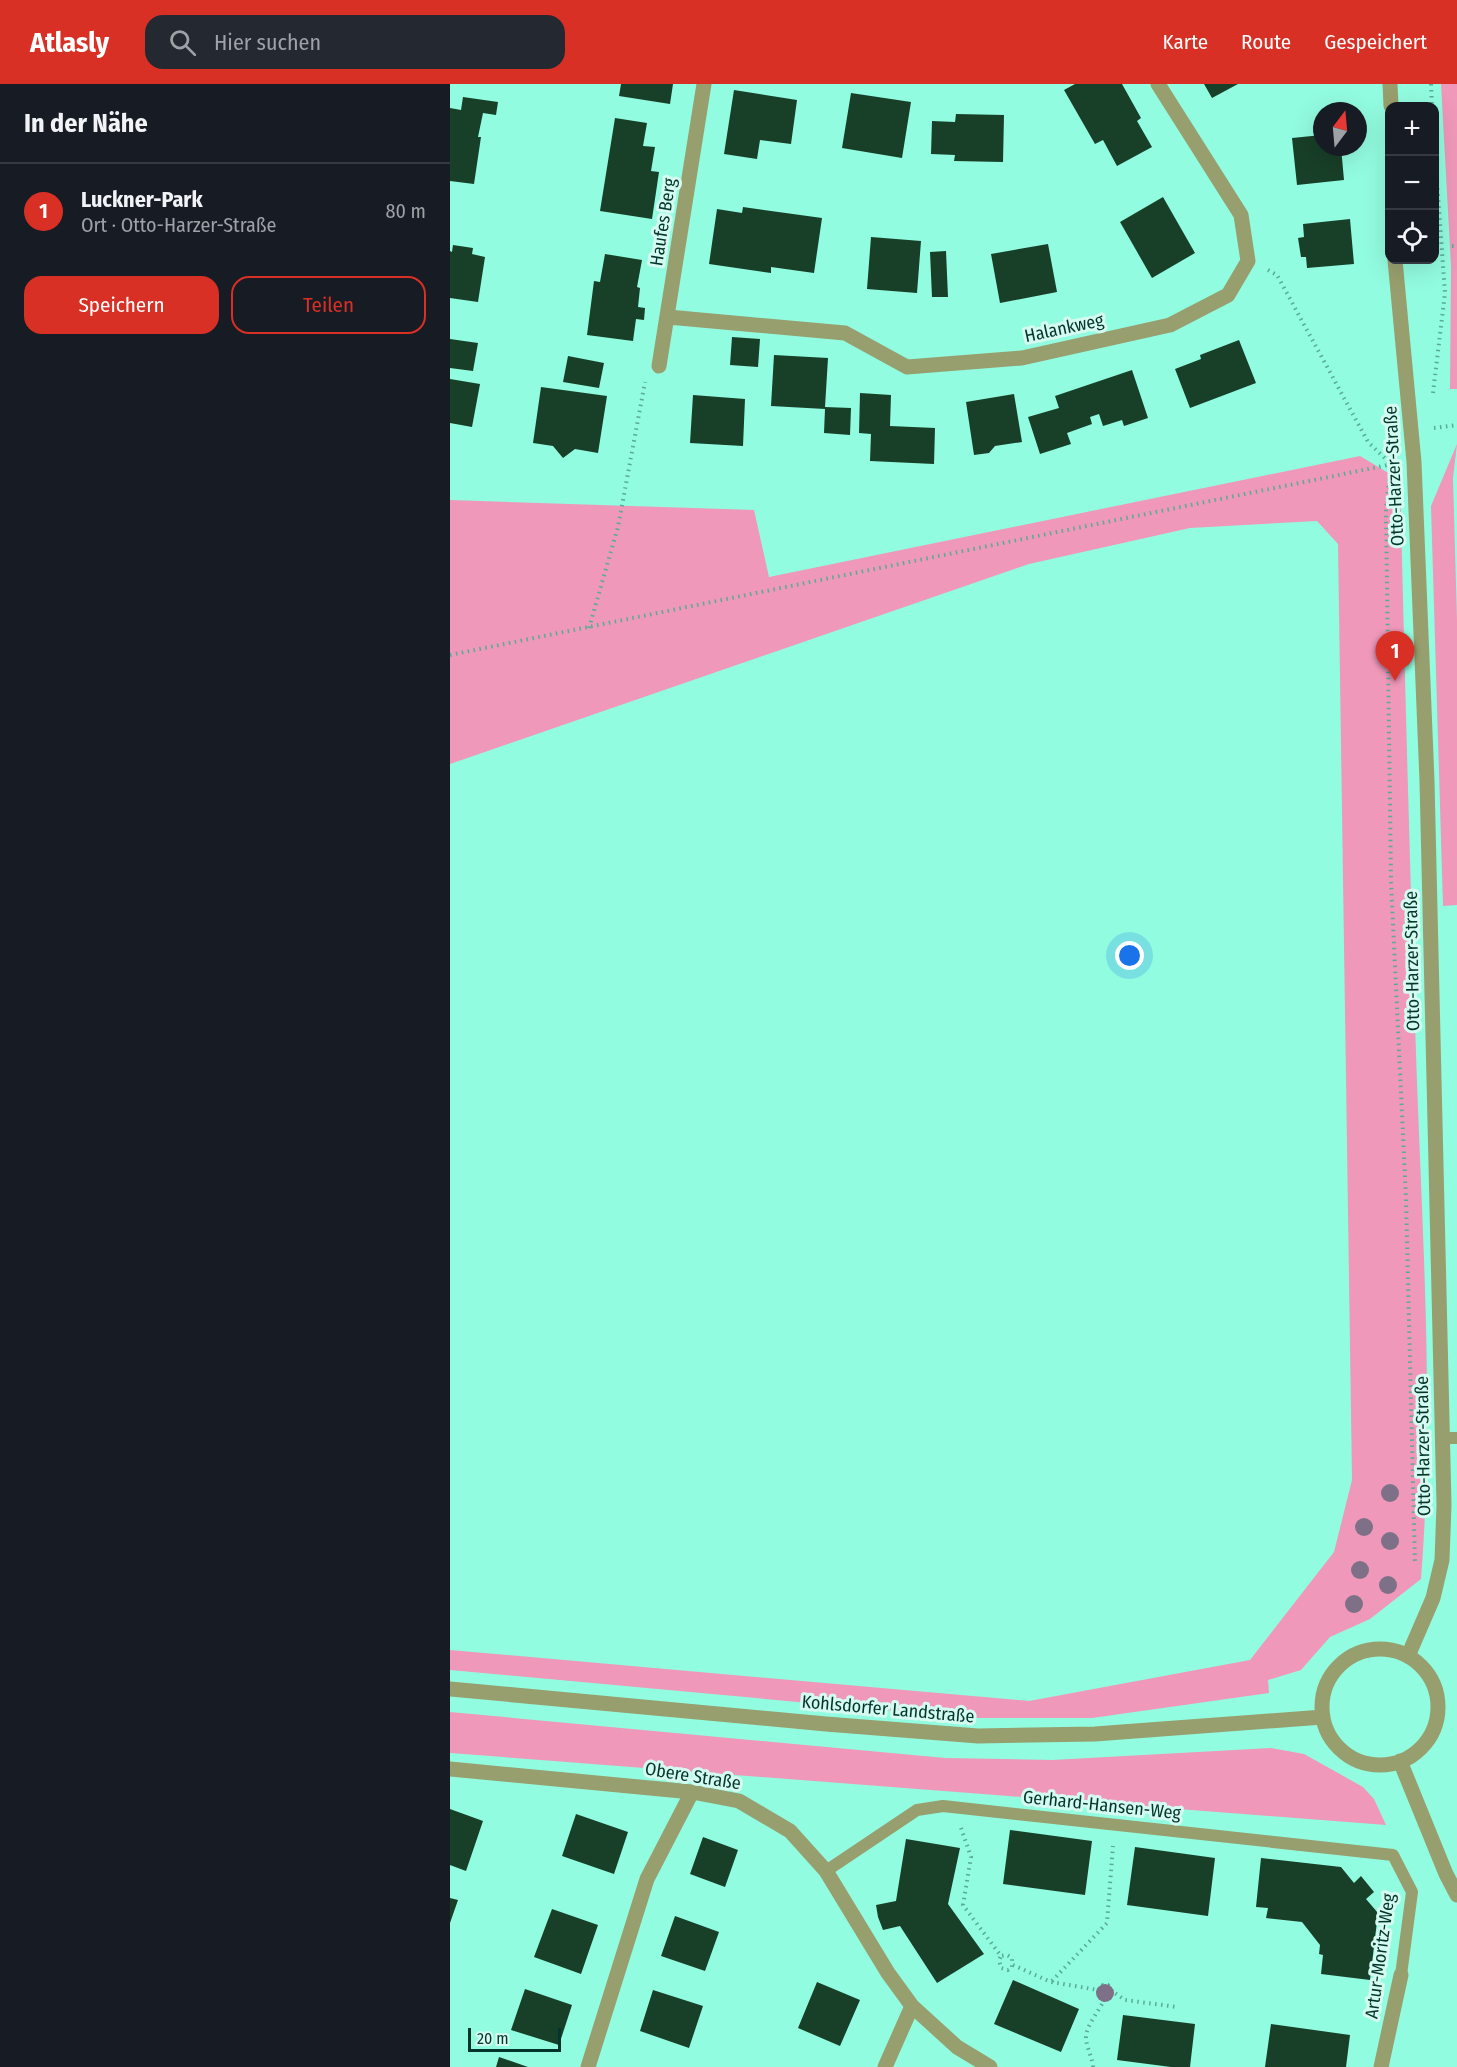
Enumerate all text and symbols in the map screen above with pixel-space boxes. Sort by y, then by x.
search box [145,15,565,69]
text: Atlasly [30,26,109,59]
icon: search [166,26,199,59]
text: Hier suchen [214,29,321,56]
text: Karte [1163,29,1208,55]
text: Route [1241,29,1291,55]
text: Gespeichert [1324,29,1427,55]
north arrow [1313,102,1367,156]
map controls [1385,102,1439,264]
button: + [1385,102,1439,156]
text: In der Nähe [24,108,148,139]
button: − [1385,156,1439,210]
street label: Haufes Berg [645,176,681,267]
text: Luckner-Park [81,186,203,213]
text: 1 [39,199,48,223]
text: 80 m [386,199,426,223]
button: locate [1385,210,1439,264]
text: Ort · Otto-Harzer-Straße [81,213,276,237]
button: Speichern [24,276,219,334]
button: Teilen [231,276,426,334]
street label: Halankweg [1023,309,1106,347]
street label: Otto-Harzer-Straße [1379,405,1409,547]
pin: 1 [1376,632,1414,681]
street label: Otto-Harzer-Straße [1400,891,1424,1031]
your location [1115,941,1144,970]
street label: Otto-Harzer-Straße [1411,1376,1435,1516]
street label: Kohlsdorfer Landstraße [801,1690,975,1728]
street label: Obere Straße [644,1758,743,1794]
street label: Gerhard-Hansen-Weg [1022,1786,1182,1824]
street label: Artur-Moritz-Weg [1360,1891,1400,2020]
scale bar [468,2025,561,2052]
text: 20 m [477,2029,508,2048]

